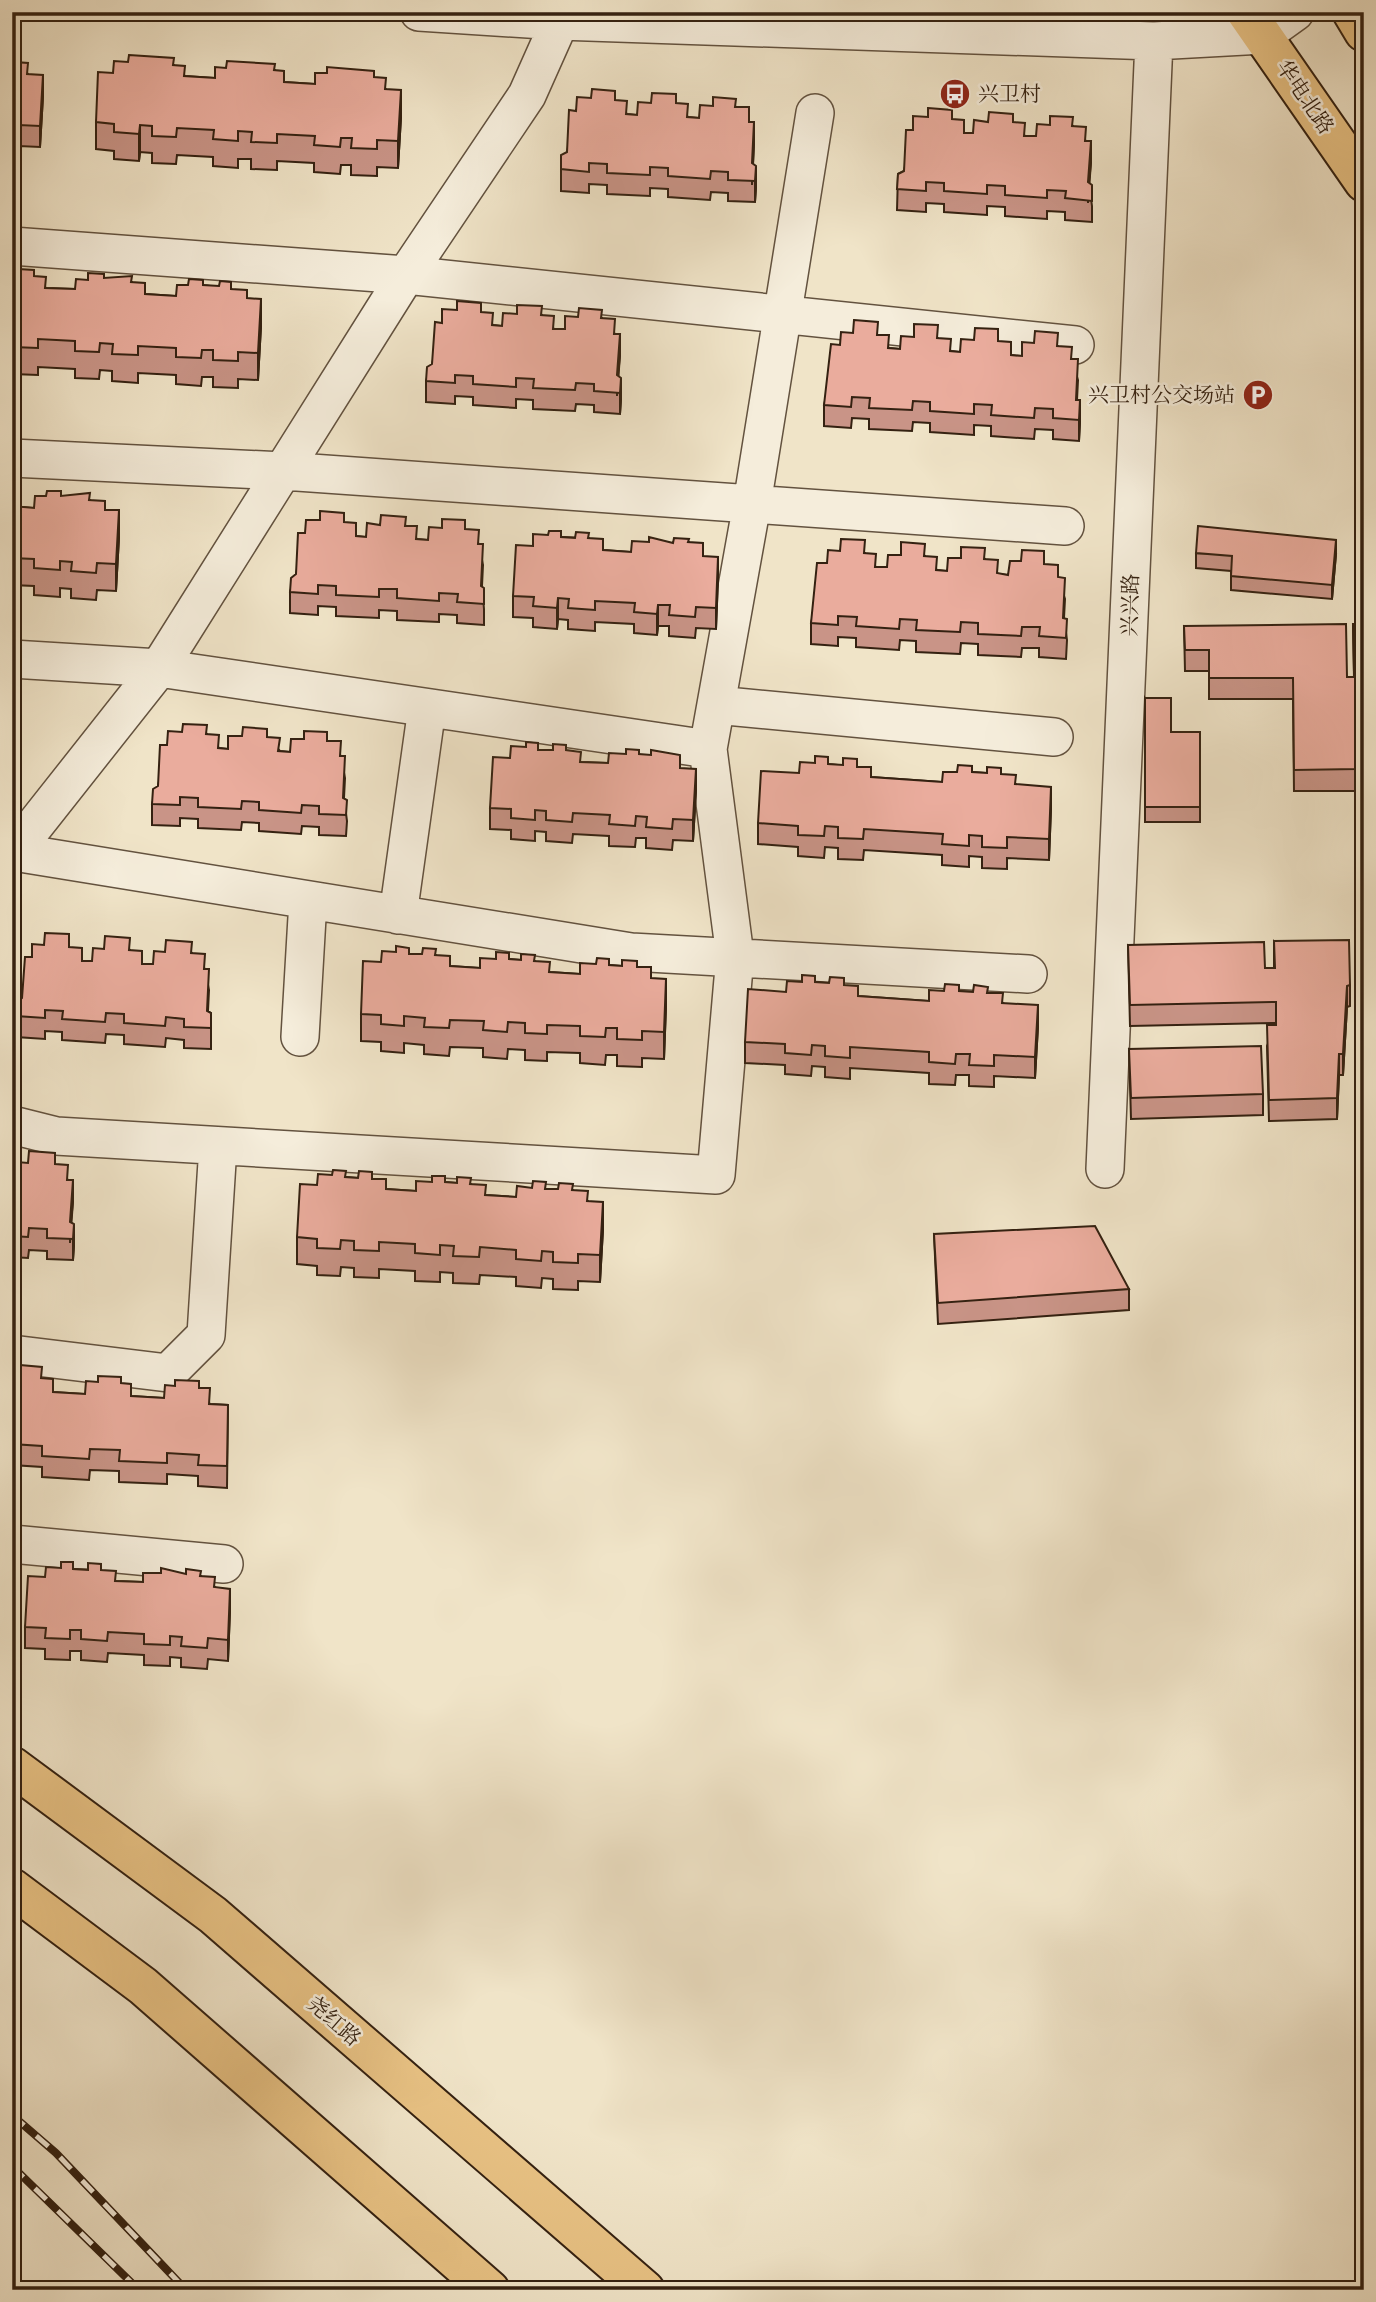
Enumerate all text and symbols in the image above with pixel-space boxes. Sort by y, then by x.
street label: 华电北路 [1272,55,1338,139]
bus stop icon: 兴卫村 [938,77,972,111]
place label: 兴卫村 [978,82,1041,106]
parking icon: 兴卫村公交场站 [1241,378,1275,412]
place label: 兴卫村公交场站 [1088,383,1235,407]
street label: 兴兴路 [1117,573,1143,637]
street label: 尧红路 [302,1991,366,2051]

